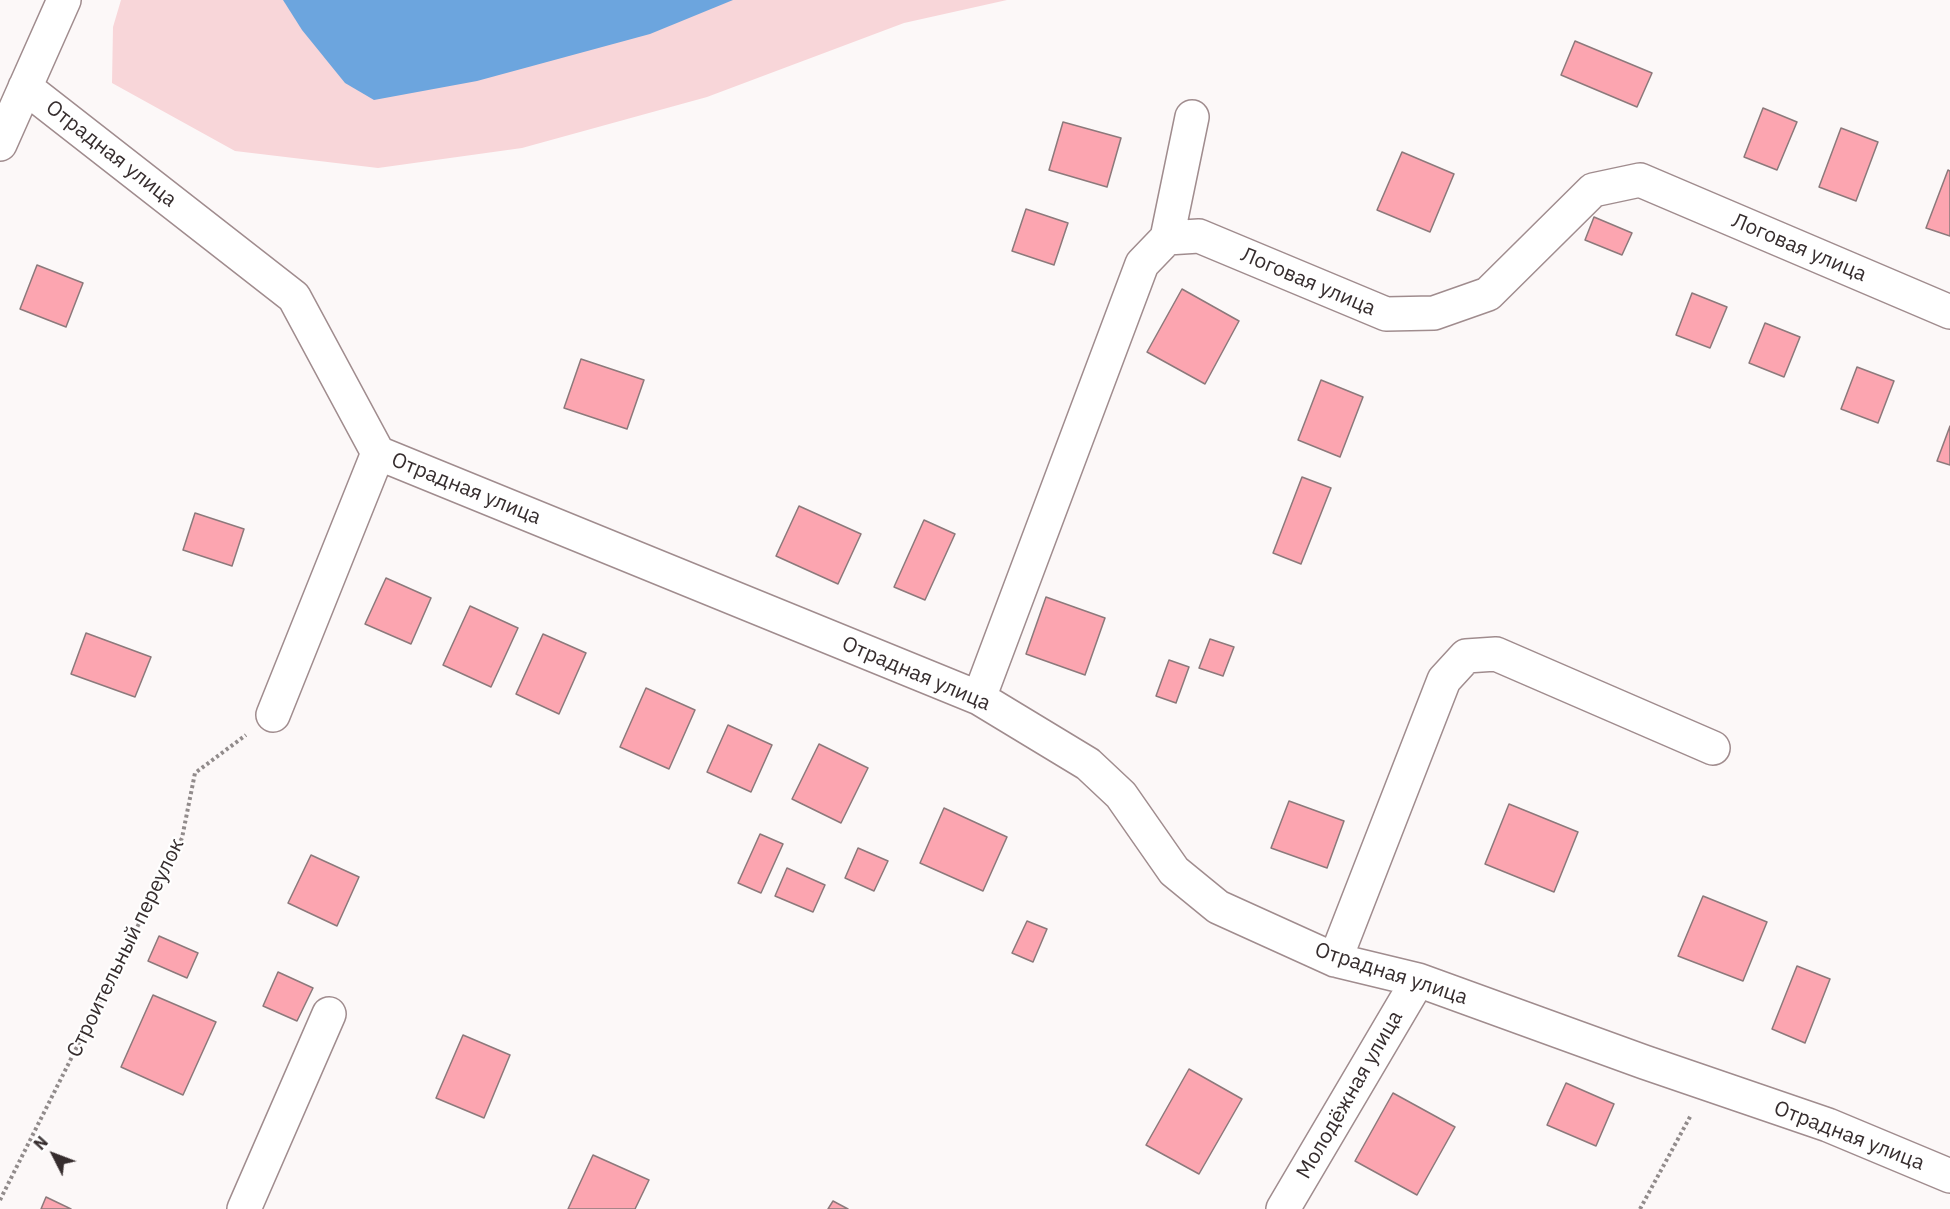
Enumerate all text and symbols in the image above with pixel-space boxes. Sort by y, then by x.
street label: Отрадная улица [41,95,181,213]
street label: Логовая улица [1728,208,1870,288]
street label: Логовая улица [1237,242,1379,322]
street label: Отрадная улица [388,448,544,530]
street label: Отрадная улица [838,631,994,717]
street label: Строительный переулок [62,834,190,1062]
street label: Отрадная улица [1311,937,1471,1011]
street label: Молодёжная улица [1292,1006,1408,1184]
street label: Отрадная улица [1770,1096,1928,1176]
north arrow [24,1125,84,1185]
text: N [29,1132,52,1154]

